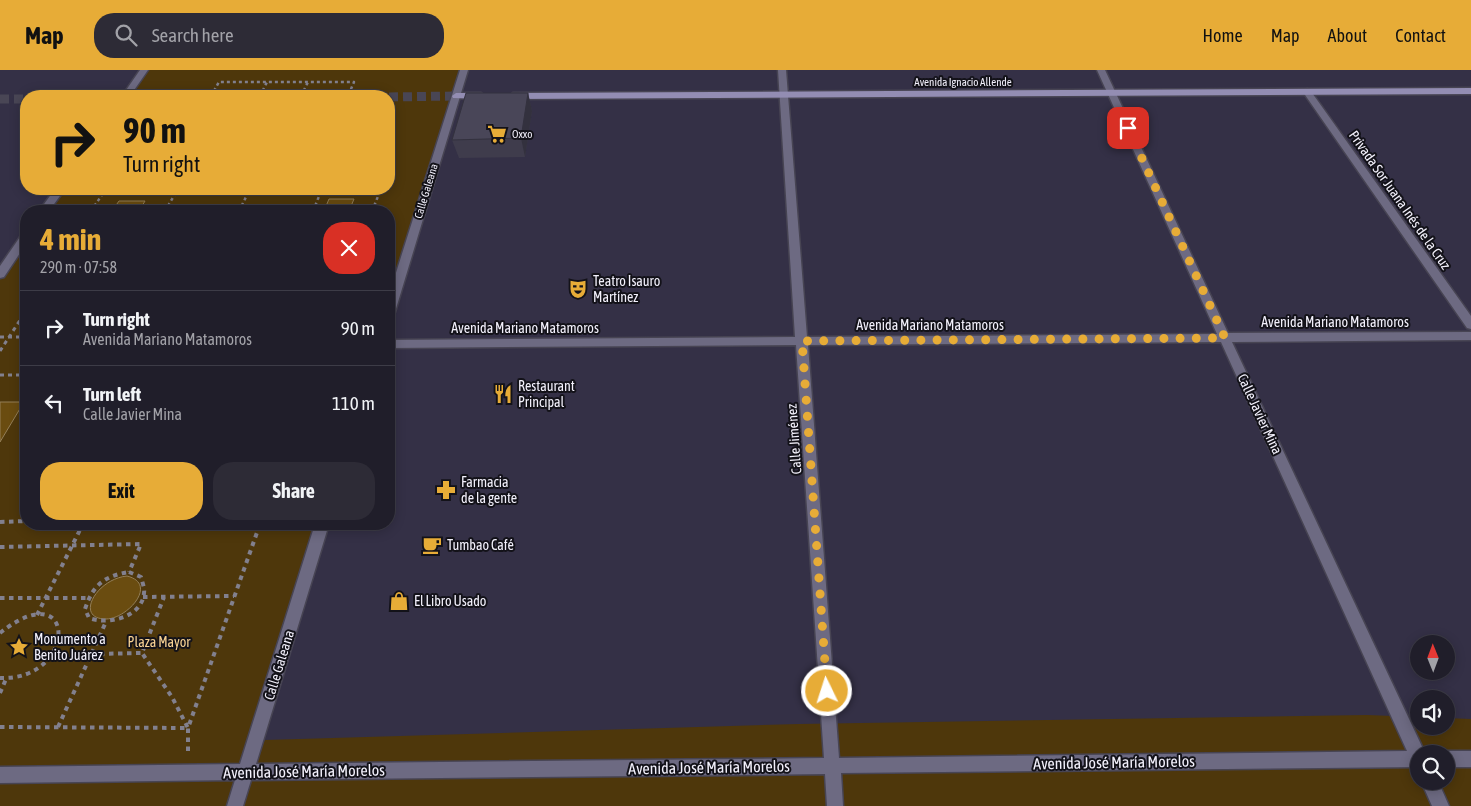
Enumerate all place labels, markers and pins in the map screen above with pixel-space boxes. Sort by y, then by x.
pin [1107,107,1149,149]
supermarket icon: Oxxo [486,123,508,145]
place label: Oxxo [512,128,532,140]
place label: Teatro Isauro Martínez [593,273,660,305]
theatre icon: Teatro Isauro Martínez [567,278,589,300]
place label: Restaurant Principal [518,378,575,410]
restaurant icon: Restaurant Principal [492,383,514,405]
place label: Farmacia de la gente [461,474,517,506]
pharmacy icon: Farmacia de la gente [435,479,457,501]
cafe icon: Tumbao Café [421,534,443,556]
place label: Tumbao Café [447,537,514,553]
shop icon: El Libro Usado [388,590,410,612]
place label: El Libro Usado [414,593,486,609]
place label: Monumento a Benito Juárez [34,631,106,663]
place icon: Monumento a Benito Juárez [8,636,30,658]

